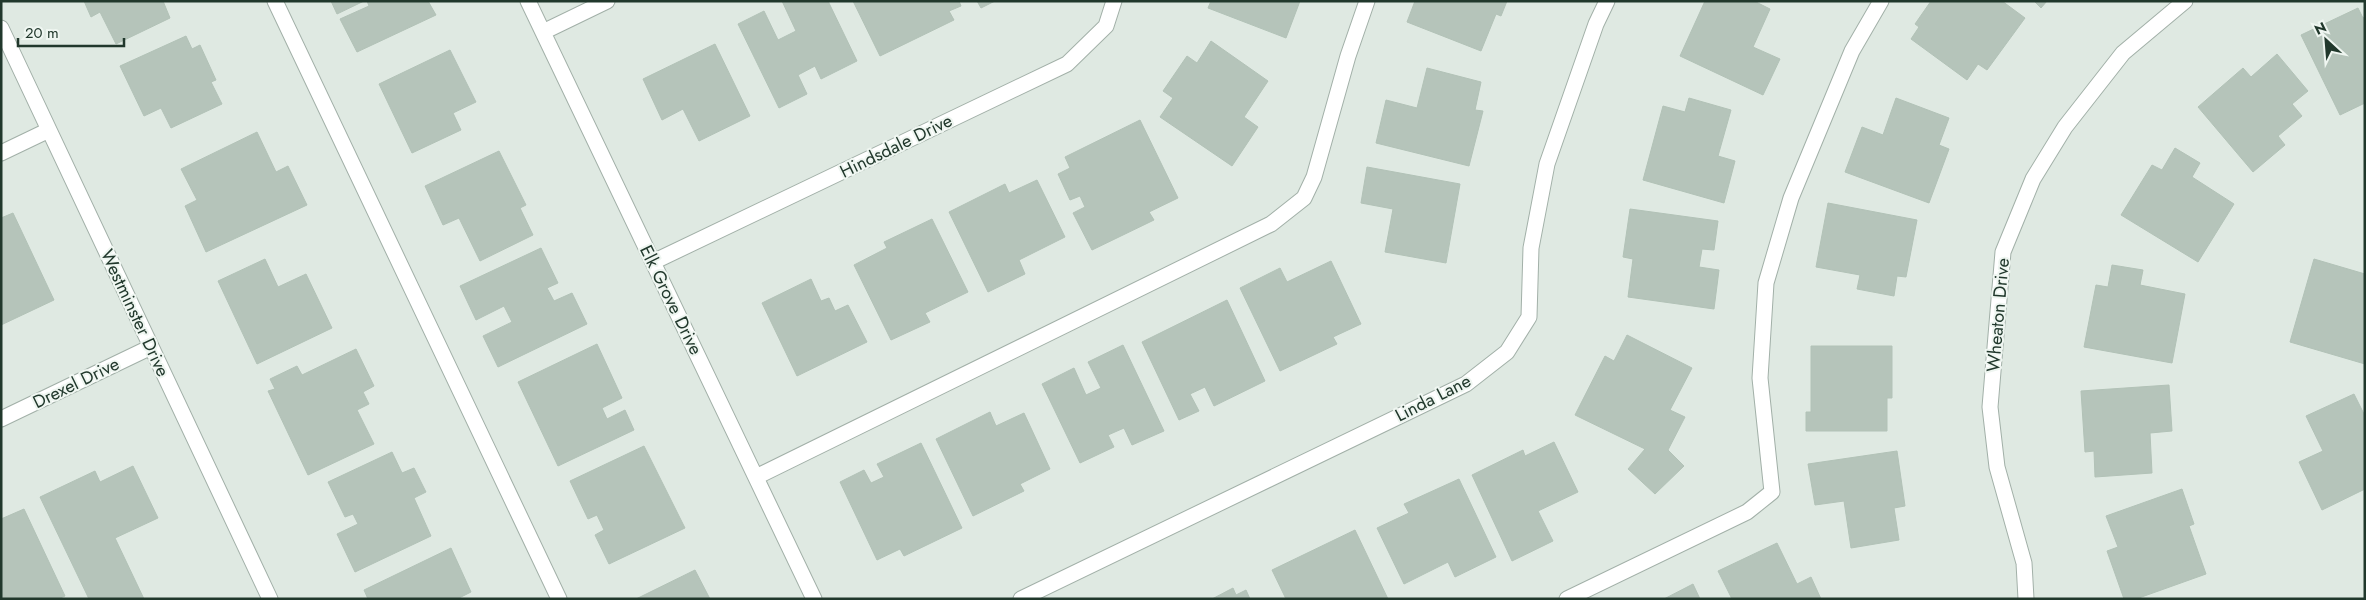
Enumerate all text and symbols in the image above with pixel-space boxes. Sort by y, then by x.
scale bar [18,15,124,47]
north arrow [2301,15,2351,65]
text: N [2311,17,2330,40]
text: 20 m [25,22,59,44]
street label: Hindsdale Drive [835,108,957,184]
street label: Elk Grove Drive [633,241,709,359]
street label: Westminster Drive [94,245,176,381]
street label: Wheaton Drive [1980,257,2016,373]
street label: Drexel Drive [28,351,124,415]
street label: Linda Lane [1391,368,1475,428]

